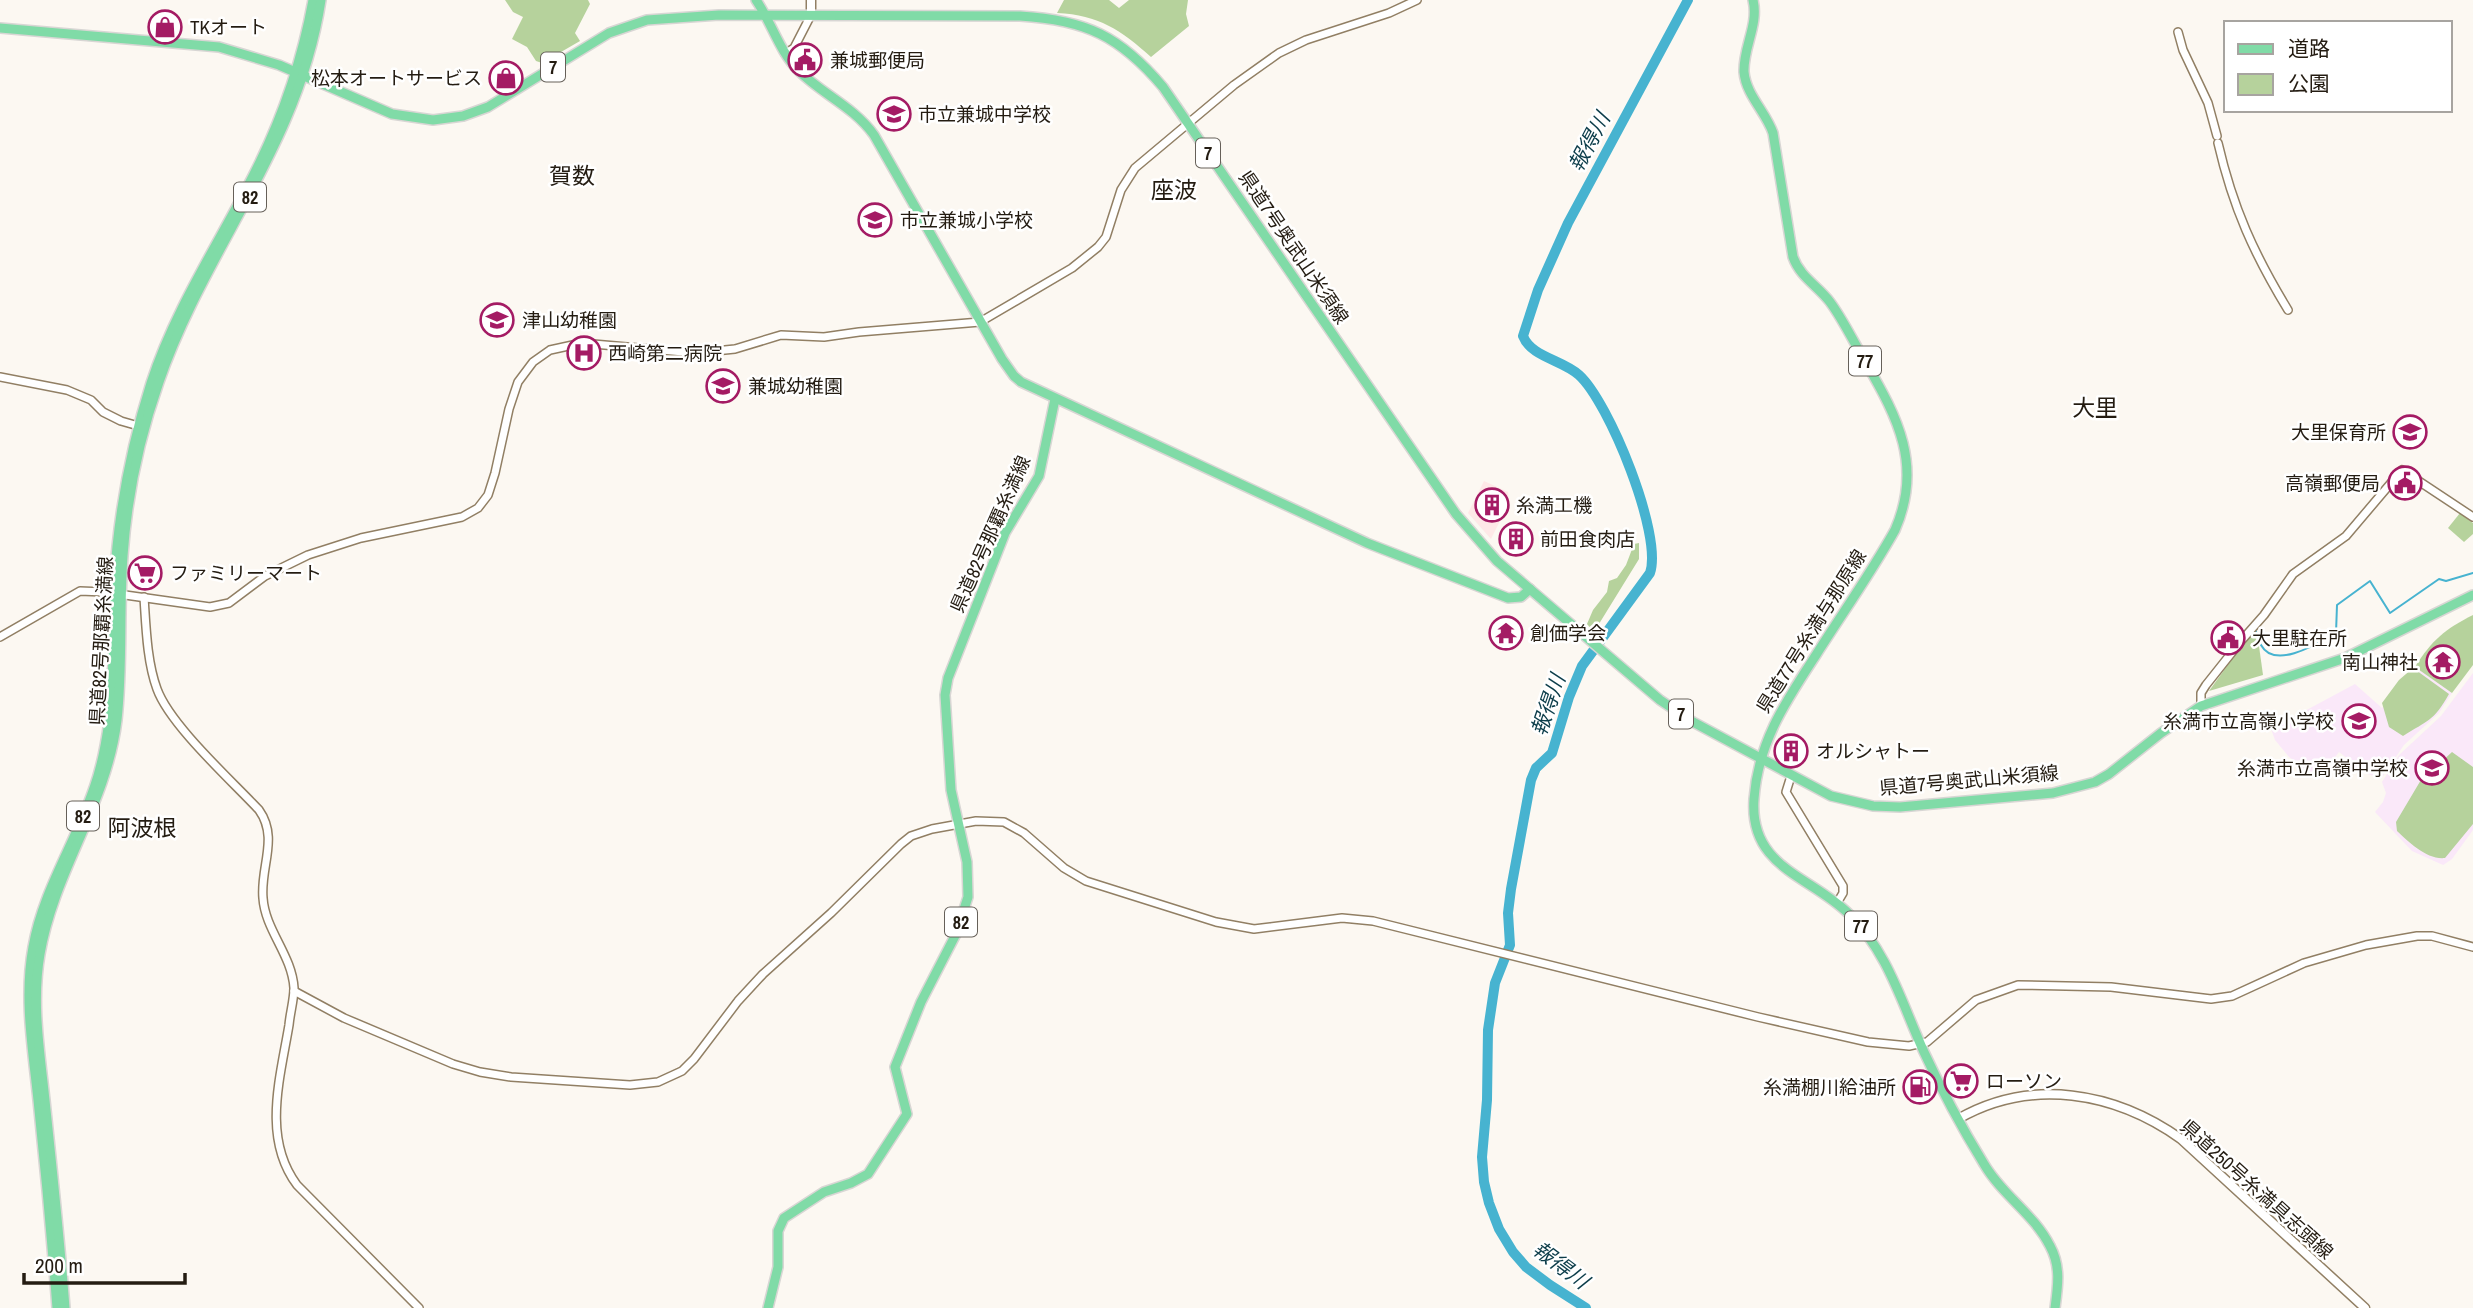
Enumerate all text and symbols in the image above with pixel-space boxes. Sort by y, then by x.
shop icon: TKオート [146,8,184,46]
place label: TKオート [190,14,267,40]
legend [2224,21,2452,112]
text: 道路 [2288,34,2330,63]
public building icon: 兼城郵便局 [786,41,824,79]
place label: 兼城郵便局 [830,47,925,73]
road number: 7 [541,52,565,82]
shop icon: 松本オートサービス [487,59,525,97]
place label: 松本オートサービス [311,65,482,91]
text: 公園 [2288,69,2330,98]
school or university icon: 市立兼城中学校 [875,95,913,133]
place label: 市立兼城中学校 [918,101,1051,127]
water label: 報得川 [1561,106,1618,177]
road number: 7 [1196,138,1220,168]
district label: 賀数 [549,160,595,191]
street label: 県道7号奥武山米須線 [1233,165,1355,329]
district label: 座波 [1151,174,1197,205]
road number: 82 [234,182,266,212]
school or university icon: 市立兼城小学校 [856,201,894,239]
place label: 市立兼城小学校 [900,207,1033,233]
school or university icon: 津山幼稚園 [478,301,516,339]
place label: 津山幼稚園 [522,307,617,333]
hospital icon: 西崎第二病院 [565,334,603,372]
place label: 西崎第二病院 [608,340,722,366]
road number: 77 [1849,346,1881,376]
school or university icon: 兼城幼稚園 [704,367,742,405]
place label: 兼城幼稚園 [748,373,843,399]
district label: 大里 [2072,392,2118,423]
school or university icon: 大里保育所 [2391,413,2429,451]
place label: 大里保育所 [2291,419,2386,445]
street label: 県道82号那覇糸満線 [944,451,1036,617]
public building icon: 高嶺郵便局 [2386,464,2424,502]
place label: 高嶺郵便局 [2285,470,2380,496]
building icon: 糸満工機 [1473,486,1511,524]
place label: 糸満工機 [1516,492,1592,518]
building icon: 前田食肉店 [1497,520,1535,558]
place label: 前田食肉店 [1540,526,1635,552]
street label: 県道77号糸満与那原線 [1750,544,1872,718]
supermarket icon: ファミリーマート [126,554,164,592]
street label: 県道82号那覇糸満線 [84,556,118,726]
place label: ファミリーマート [170,560,322,586]
temple icon: 創価学会 [1487,614,1525,652]
public building icon: 大里駐在所 [2209,619,2247,657]
place label: 創価学会 [1530,620,1606,646]
place label: 大里駐在所 [2252,625,2347,651]
temple icon: 南山神社 [2424,643,2462,681]
place label: 南山神社 [2342,649,2418,675]
water label: 報得川 [1524,669,1573,740]
road number: 7 [1669,700,1693,728]
school or university icon: 糸満市立高嶺小学校 [2340,702,2378,740]
place label: 糸満市立高嶺小学校 [2163,708,2334,734]
building icon: オルシャトー [1772,732,1810,770]
place label: オルシャトー [1816,738,1930,764]
school or university icon: 糸満市立高嶺中学校 [2413,749,2451,787]
place label: 糸満市立高嶺中学校 [2237,755,2408,781]
street label: 県道7号奥武山米須線 [1878,759,2060,801]
road number: 82 [67,802,99,830]
district label: 阿波根 [108,812,177,843]
road number: 82 [945,908,977,937]
road number: 77 [1845,911,1877,940]
supermarket icon: ローソン [1942,1062,1980,1100]
fuel station icon: 糸満棚川給油所 [1901,1068,1939,1106]
place label: ローソン [1986,1068,2062,1094]
place label: 糸満棚川給油所 [1763,1074,1896,1100]
street label: 県道250号糸満具志頭線 [2175,1113,2339,1265]
water label: 報得川 [1527,1234,1596,1297]
scale bar [24,1242,186,1286]
text: 200 m [35,1251,83,1280]

